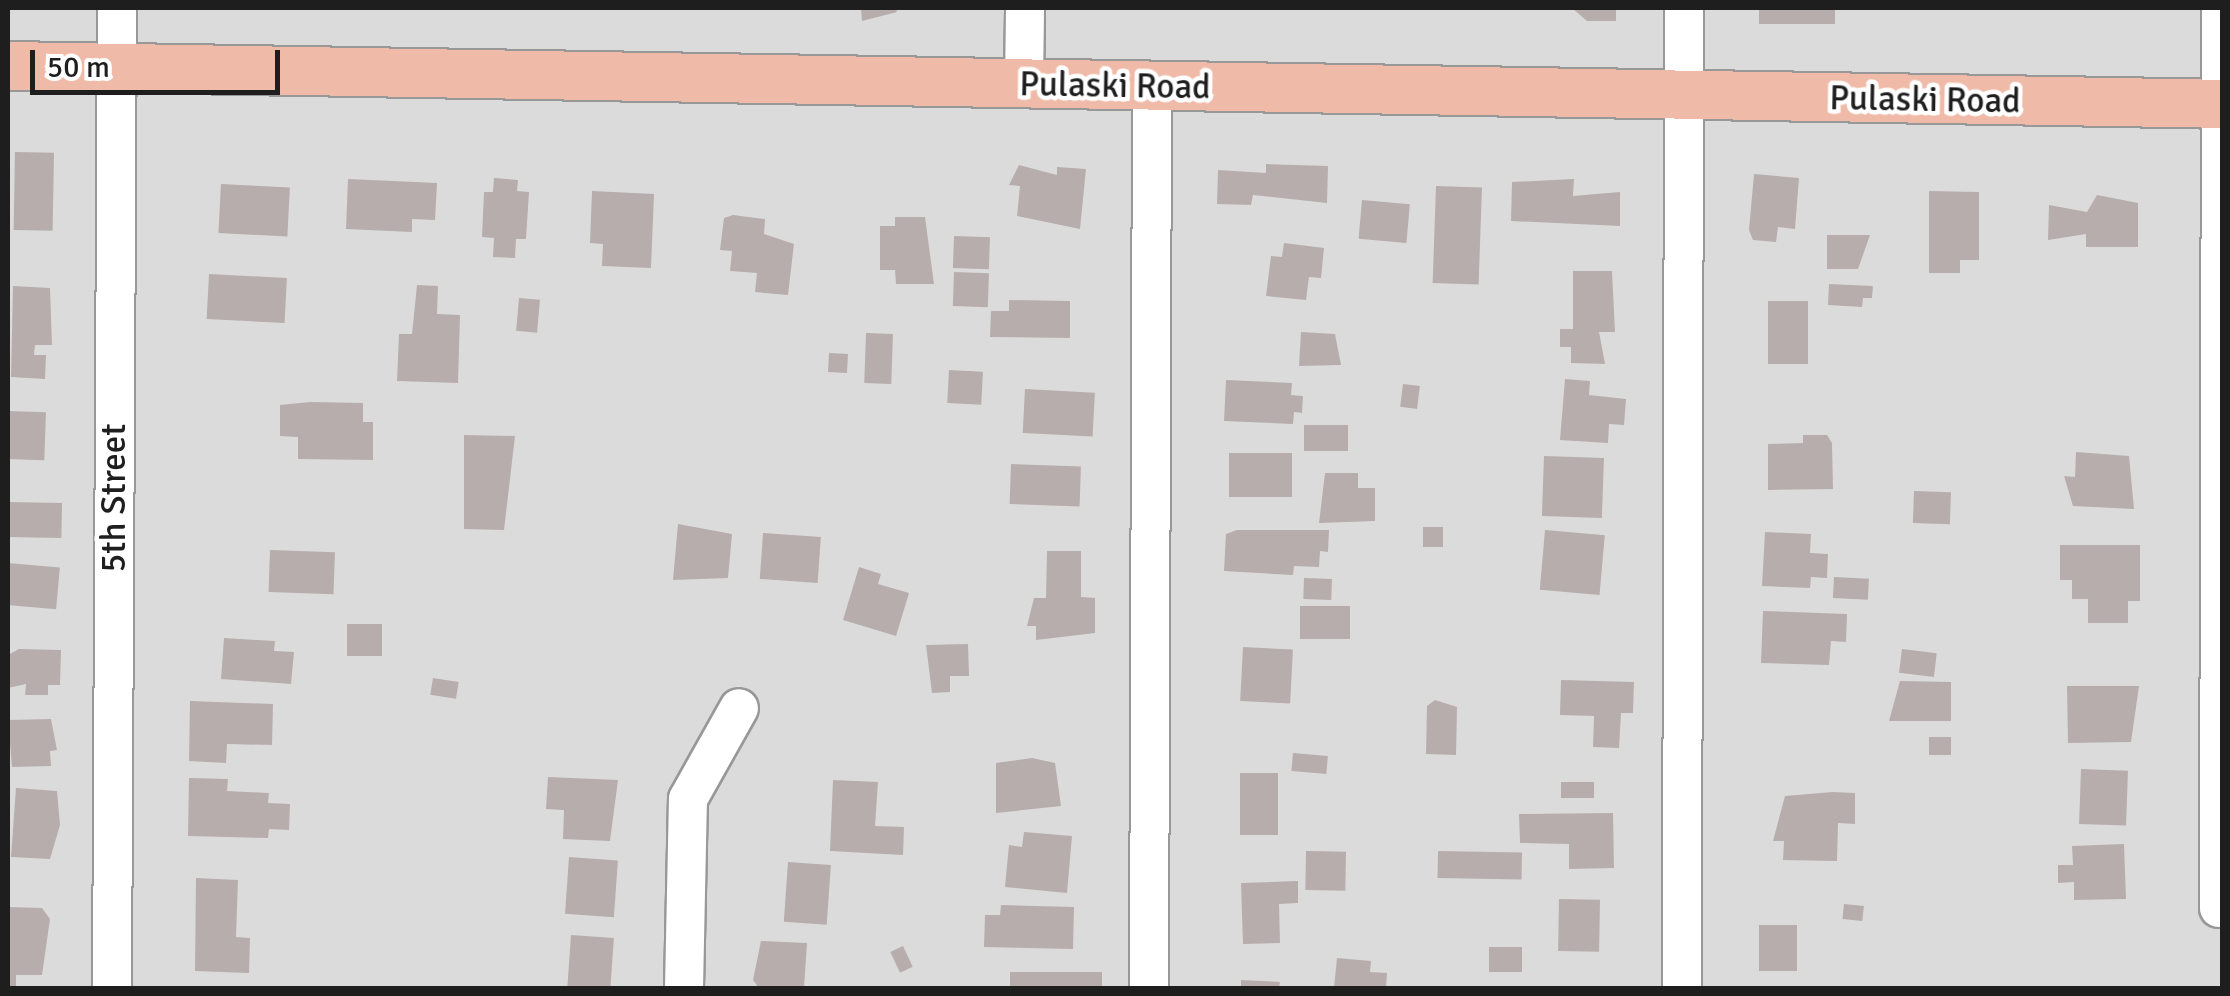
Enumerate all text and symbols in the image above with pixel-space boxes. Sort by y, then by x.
scale bar [35,30,285,92]
text: 50 m [47,49,110,86]
street label: Pulaski Road [1019,63,1211,109]
street label: Pulaski Road [1829,77,2021,123]
street label: 5th Street [93,423,135,573]

